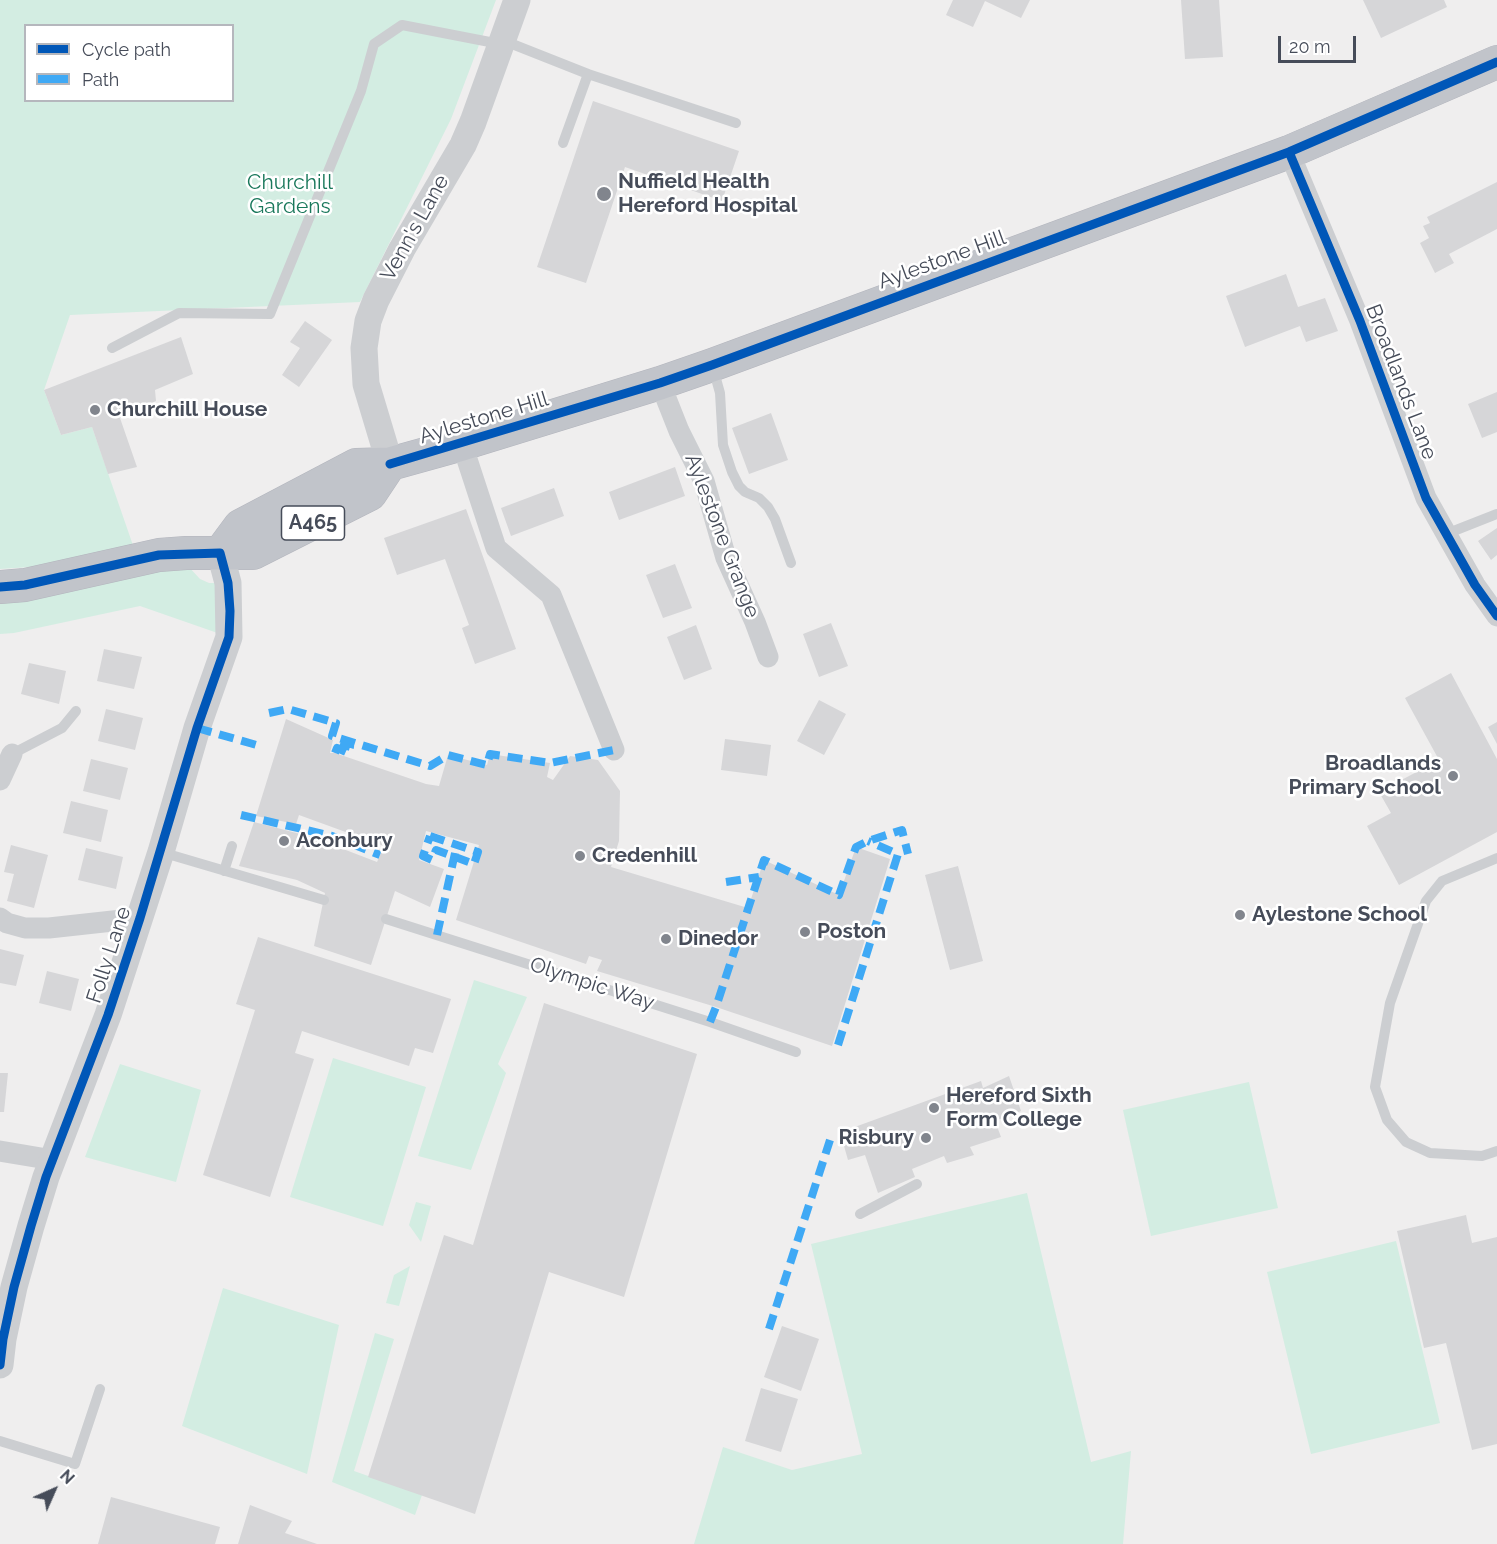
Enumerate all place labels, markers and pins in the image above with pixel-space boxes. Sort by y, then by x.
place label: Nuffield Health Hereford Hospital [618,169,797,219]
marker: Nuffield Health Hereford Hospital [595,185,613,203]
place label: Churchill House [107,397,267,423]
marker: Churchill House [88,403,102,417]
place label: Broadlands Primary School [1289,751,1441,801]
marker: Broadlands Primary School [1446,769,1460,783]
place label: Aconbury [296,828,393,854]
marker: Aconbury [277,834,291,848]
place label: Credenhill [592,843,697,869]
marker: Credenhill [573,849,587,863]
place label: Aylestone School [1252,902,1427,928]
marker: Aylestone School [1233,908,1247,922]
place label: Poston [817,919,886,945]
marker: Poston [798,925,812,939]
place label: Dinedor [678,926,758,952]
marker: Dinedor [659,932,673,946]
place label: Hereford Sixth Form College [946,1083,1092,1133]
marker: Hereford Sixth Form College [927,1101,941,1115]
place label: Risbury [838,1125,914,1151]
marker: Risbury [919,1131,933,1145]

